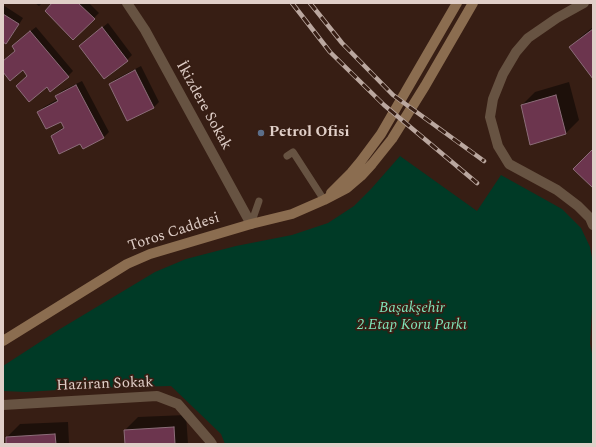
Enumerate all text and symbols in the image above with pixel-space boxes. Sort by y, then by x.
street label: İkizdere Sokak [171,59,235,153]
place label: Petrol Ofisi [269,124,350,142]
marker: Petrol Ofisi [256,128,266,138]
street label: Toros Caddesi [126,210,222,256]
park label: Başakşehir 2.Etap Koru Parkı [357,300,467,335]
street label: Haziran Sokak [56,374,154,396]

